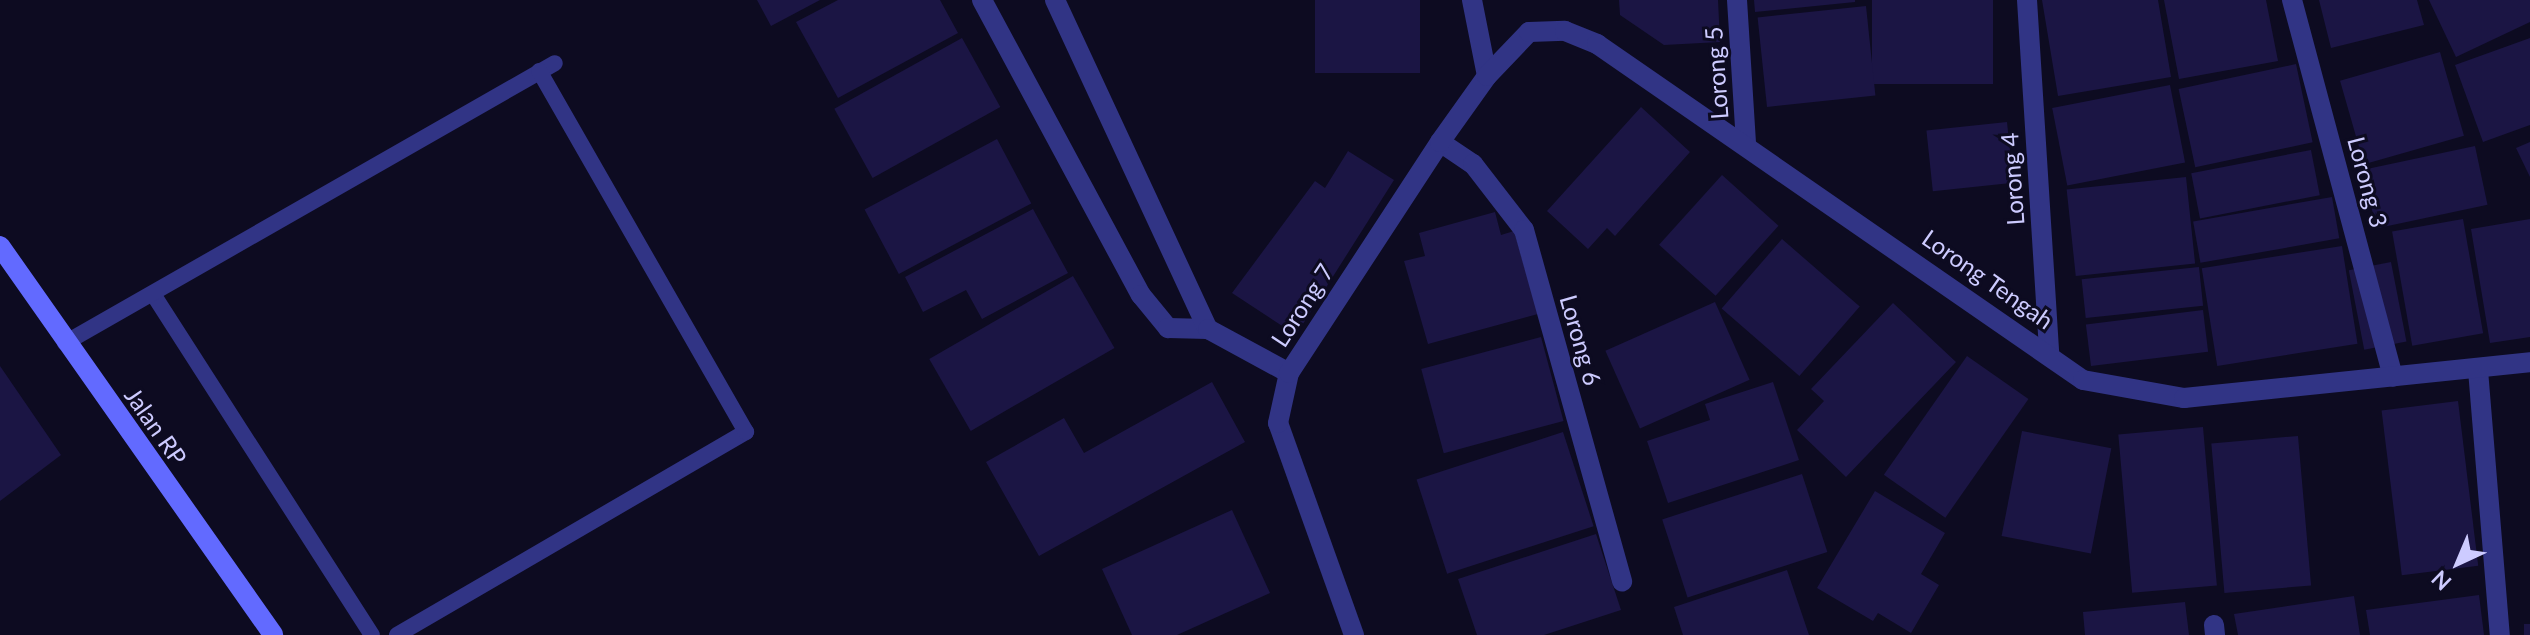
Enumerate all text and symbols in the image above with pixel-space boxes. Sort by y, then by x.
street label: Lorong 5 [1698,26,1734,120]
street label: Lorong 4 [1994,132,2030,226]
street label: Lorong 3 [2342,133,2394,231]
street label: Lorong Tengah [1917,223,2059,335]
street label: Lorong 7 [1265,258,1339,352]
street label: Lorong 6 [1554,291,1608,389]
street label: Jalan RP [119,382,193,470]
north arrow [2418,523,2498,603]
text: N [2426,565,2456,596]

